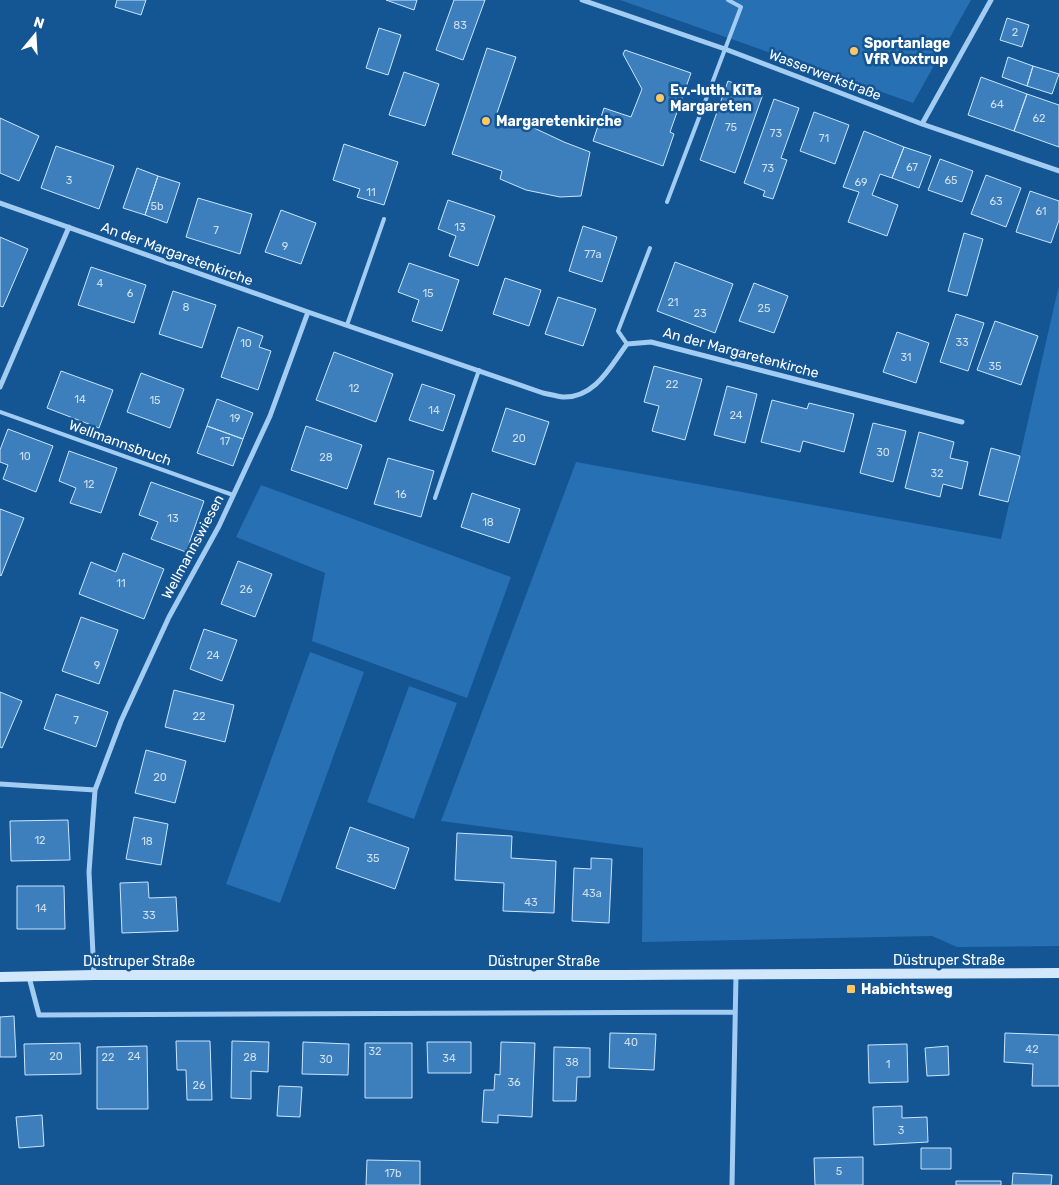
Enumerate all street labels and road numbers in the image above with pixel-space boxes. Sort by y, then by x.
street label: Wasserwerkstraße [766,46,884,104]
street label: An der Margaretenkirche [99,219,256,290]
street label: An der Margaretenkirche [661,324,821,382]
street label: Wellmannsbruch [66,417,174,469]
street label: Wellmannswiesen [158,492,228,602]
street label: Düstruper Straße [893,952,1005,969]
street label: Düstruper Straße [83,953,195,970]
street label: Düstruper Straße [488,953,600,970]

